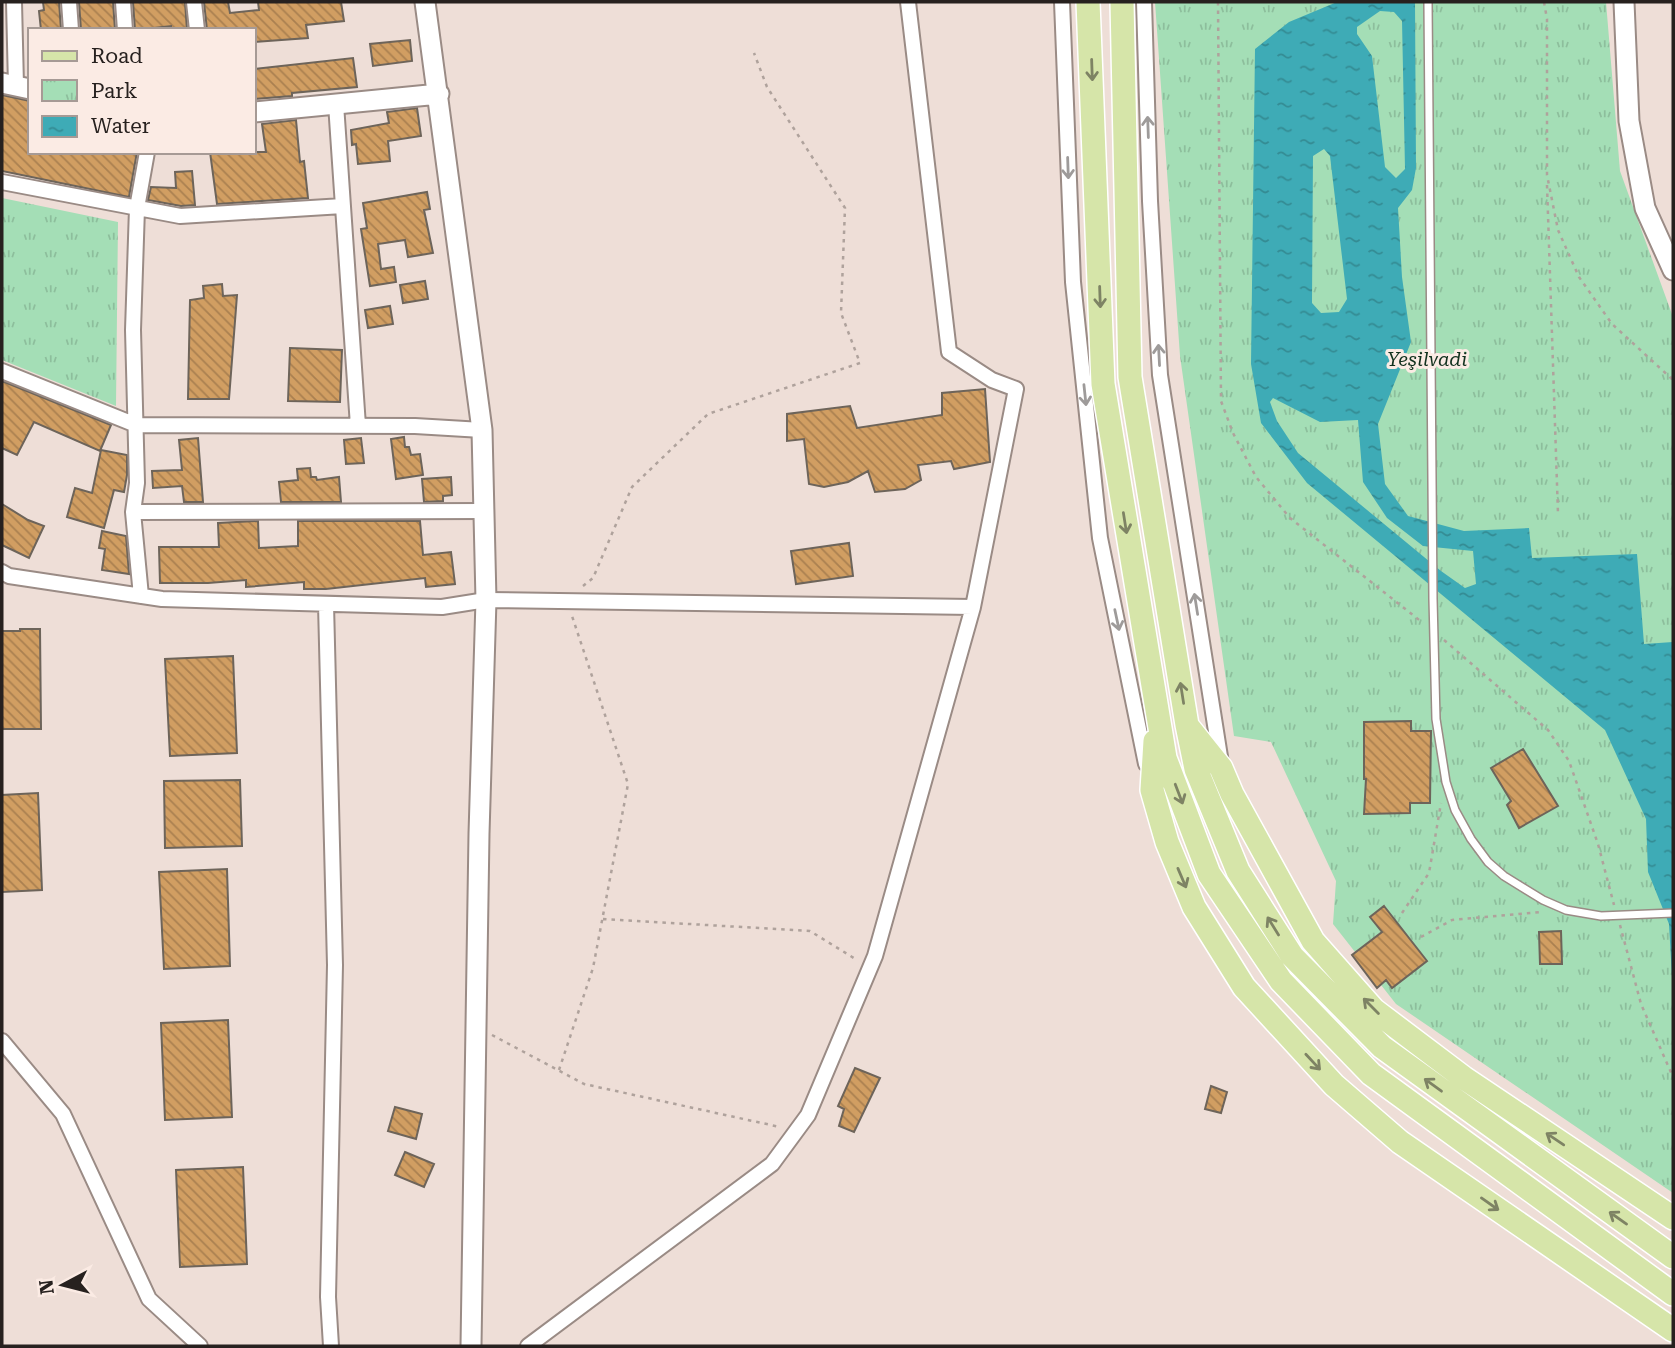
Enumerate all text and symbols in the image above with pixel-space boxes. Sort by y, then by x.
legend [28,28,256,154]
text: Road [91,44,143,68]
one-way arrow [1086,58,1099,81]
text: Park [91,79,137,103]
text: Water [91,114,151,138]
one-way arrow [1142,116,1155,139]
one-way arrow [1062,156,1075,179]
one-way arrow [1094,285,1107,308]
one-way arrow [1152,343,1165,366]
park label: Yeşilvadi [1387,348,1467,371]
one-way arrow [1078,383,1091,405]
one-way arrow [1119,511,1132,534]
one-way arrow [1189,593,1202,616]
one-way arrow [1110,608,1124,631]
one-way arrow [1175,682,1188,705]
one-way arrow [1173,782,1186,804]
one-way arrow [1176,867,1189,888]
one-way arrow [1265,916,1279,936]
one-way arrow [1363,998,1380,1015]
one-way arrow [1304,1053,1321,1070]
one-way arrow [1424,1077,1443,1092]
one-way arrow [1546,1132,1566,1146]
one-way arrow [1480,1197,1499,1211]
one-way arrow [1609,1211,1628,1225]
north arrow [28,1250,98,1320]
text: N [34,1278,59,1296]

